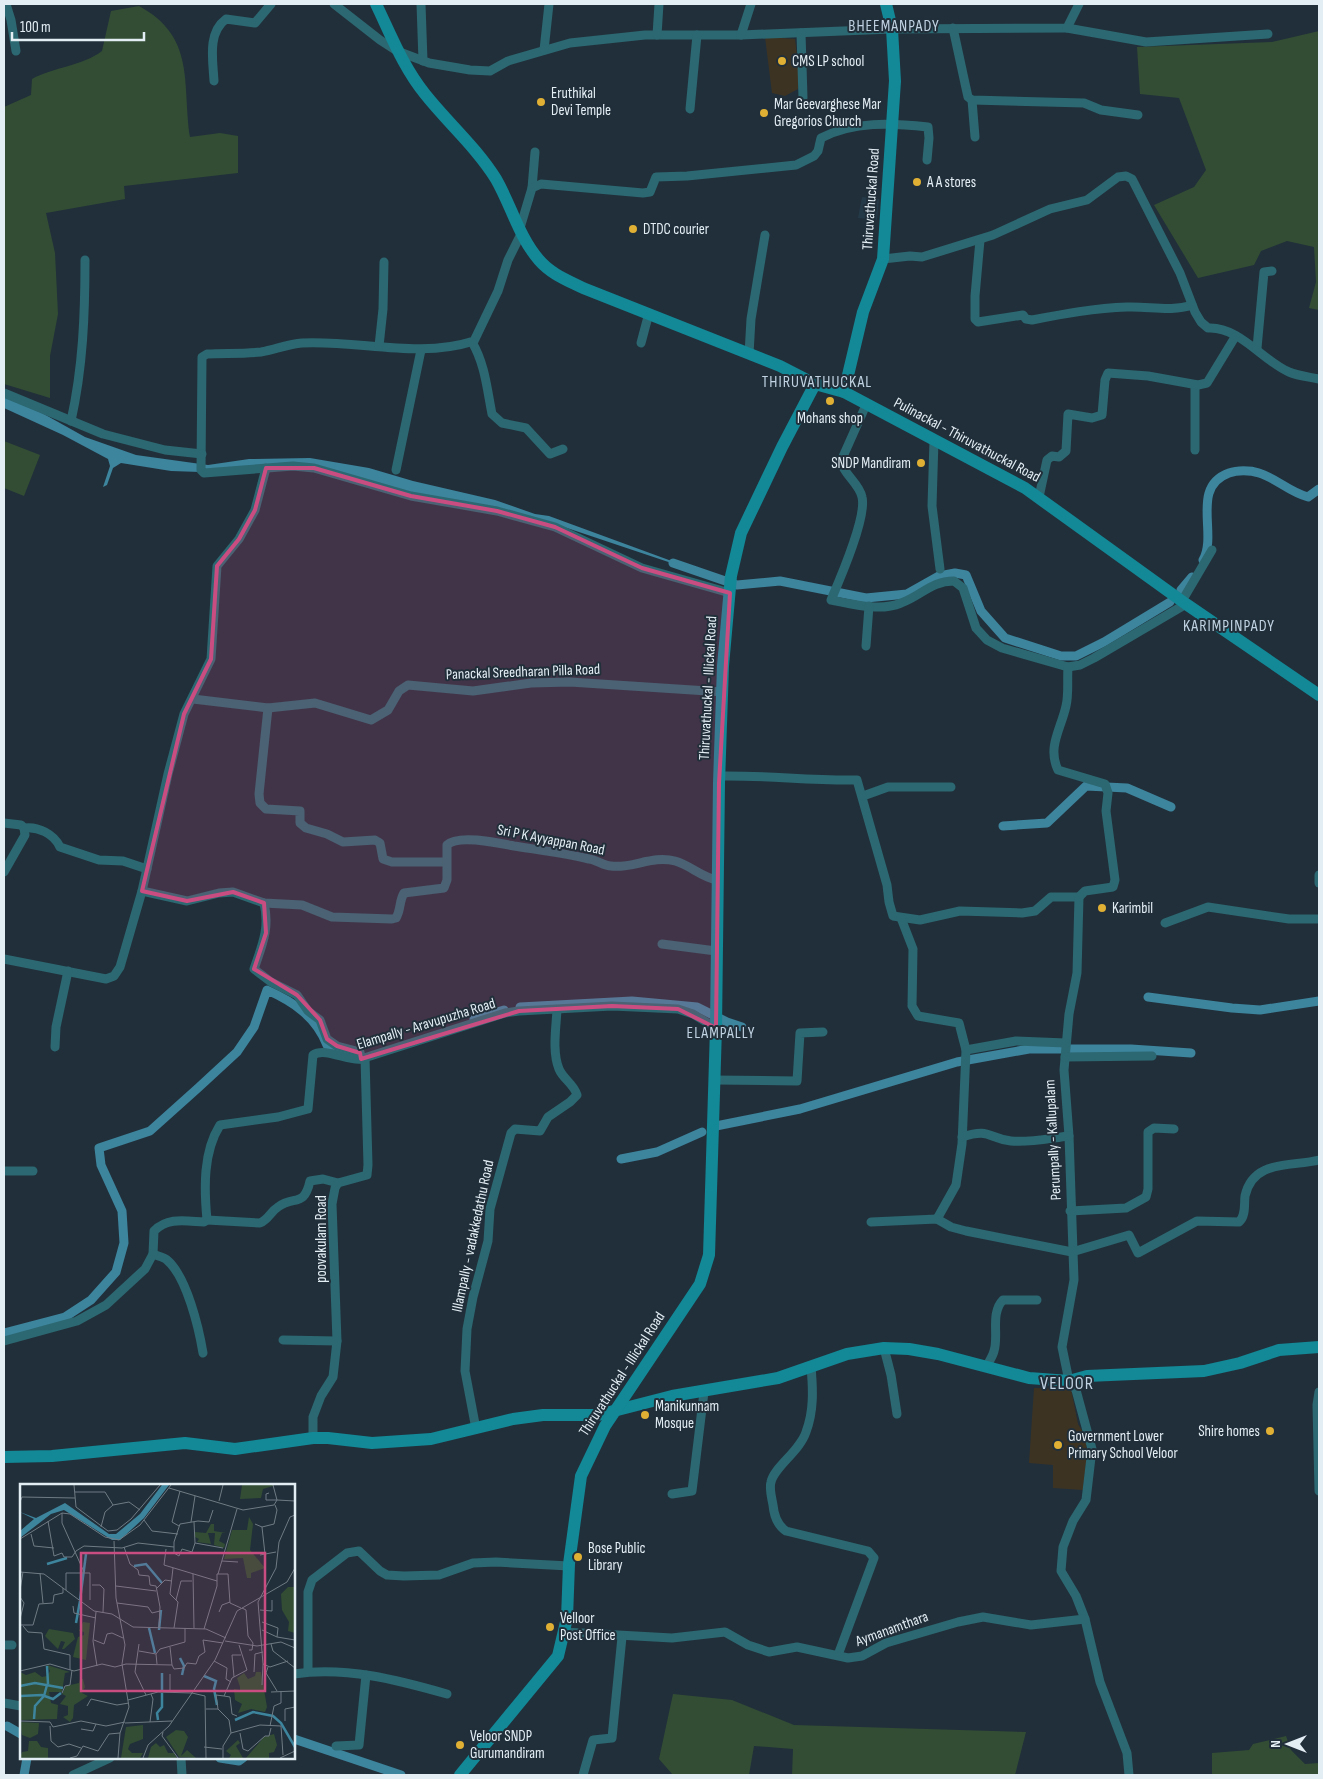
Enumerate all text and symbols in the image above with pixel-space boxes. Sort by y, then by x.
scale bar [12,10,145,42]
district label: BHEEMANPADY [848,17,940,36]
text: 100 m [20,18,51,37]
place label: CMS LP school [792,52,864,71]
marker: CMS LP school [776,55,788,67]
place label: Eruthikal Devi Temple [551,84,611,120]
place label: Mar Geevarghese Mar Gregorios Church [774,95,882,131]
marker: Eruthikal Devi Temple [535,96,547,108]
marker: Mar Geevarghese Mar Gregorios Church [758,107,770,119]
street label: Thiruvathuckal Road [858,147,884,251]
place label: A A stores [926,173,976,192]
marker: A A stores [911,176,923,188]
place label: DTDC courier [643,220,710,239]
marker: DTDC courier [627,223,639,235]
district label: THIRUVATHUCKAL [762,373,872,392]
street label: Pulinackal - Thiruvathuckal Road [890,393,1044,487]
marker: Mohans shop [824,395,836,407]
place label: Mohans shop [797,409,863,428]
place label: SNDP Mandiram [831,454,911,473]
marker: SNDP Mandiram [915,457,927,469]
street label: Thiruvathuckal - Illickal Road [695,615,721,761]
district label: KARIMPINPADY [1183,617,1275,636]
street label: Panackal Sreedharan Pilla Road [446,660,600,684]
street label: Sri P K Ayyappan Road [496,820,606,860]
place label: Karimbil [1112,899,1153,918]
marker: Karimbil [1096,902,1108,914]
street label: Elampally - Aravupuzha Road [354,994,498,1054]
district label: ELAMPALLY [687,1024,755,1043]
street label: Perumpally - Kallupalam [1040,1079,1066,1201]
street label: Illampally - vadakkedathu Road [448,1158,498,1314]
street label: poovakulam Road [312,1195,331,1283]
street label: Thiruvathuckal - Illickal Road [575,1308,669,1440]
district label: VELOOR [1040,1373,1094,1394]
place label: Manikunnam Mosque [655,1397,719,1433]
marker: Manikunnam Mosque [639,1409,651,1421]
place label: Shire homes [1198,1422,1260,1441]
marker: Shire homes [1264,1425,1276,1437]
place label: Government Lower Primary School Veloor [1068,1427,1178,1463]
marker: Government Lower Primary School Veloor [1052,1439,1064,1451]
inset map [20,1484,295,1759]
place label: Bose Public Library [588,1539,645,1575]
marker: Bose Public Library [572,1551,584,1563]
street label: Aymanamthara [852,1607,931,1651]
place label: Velloor Post Office [560,1609,616,1645]
marker: Velloor Post Office [544,1621,556,1633]
north arrow [1263,1719,1313,1769]
place label: Veloor SNDP Gurumandiram [470,1727,545,1763]
marker: Veloor SNDP Gurumandiram [454,1739,466,1751]
text: N [1267,1740,1284,1748]

